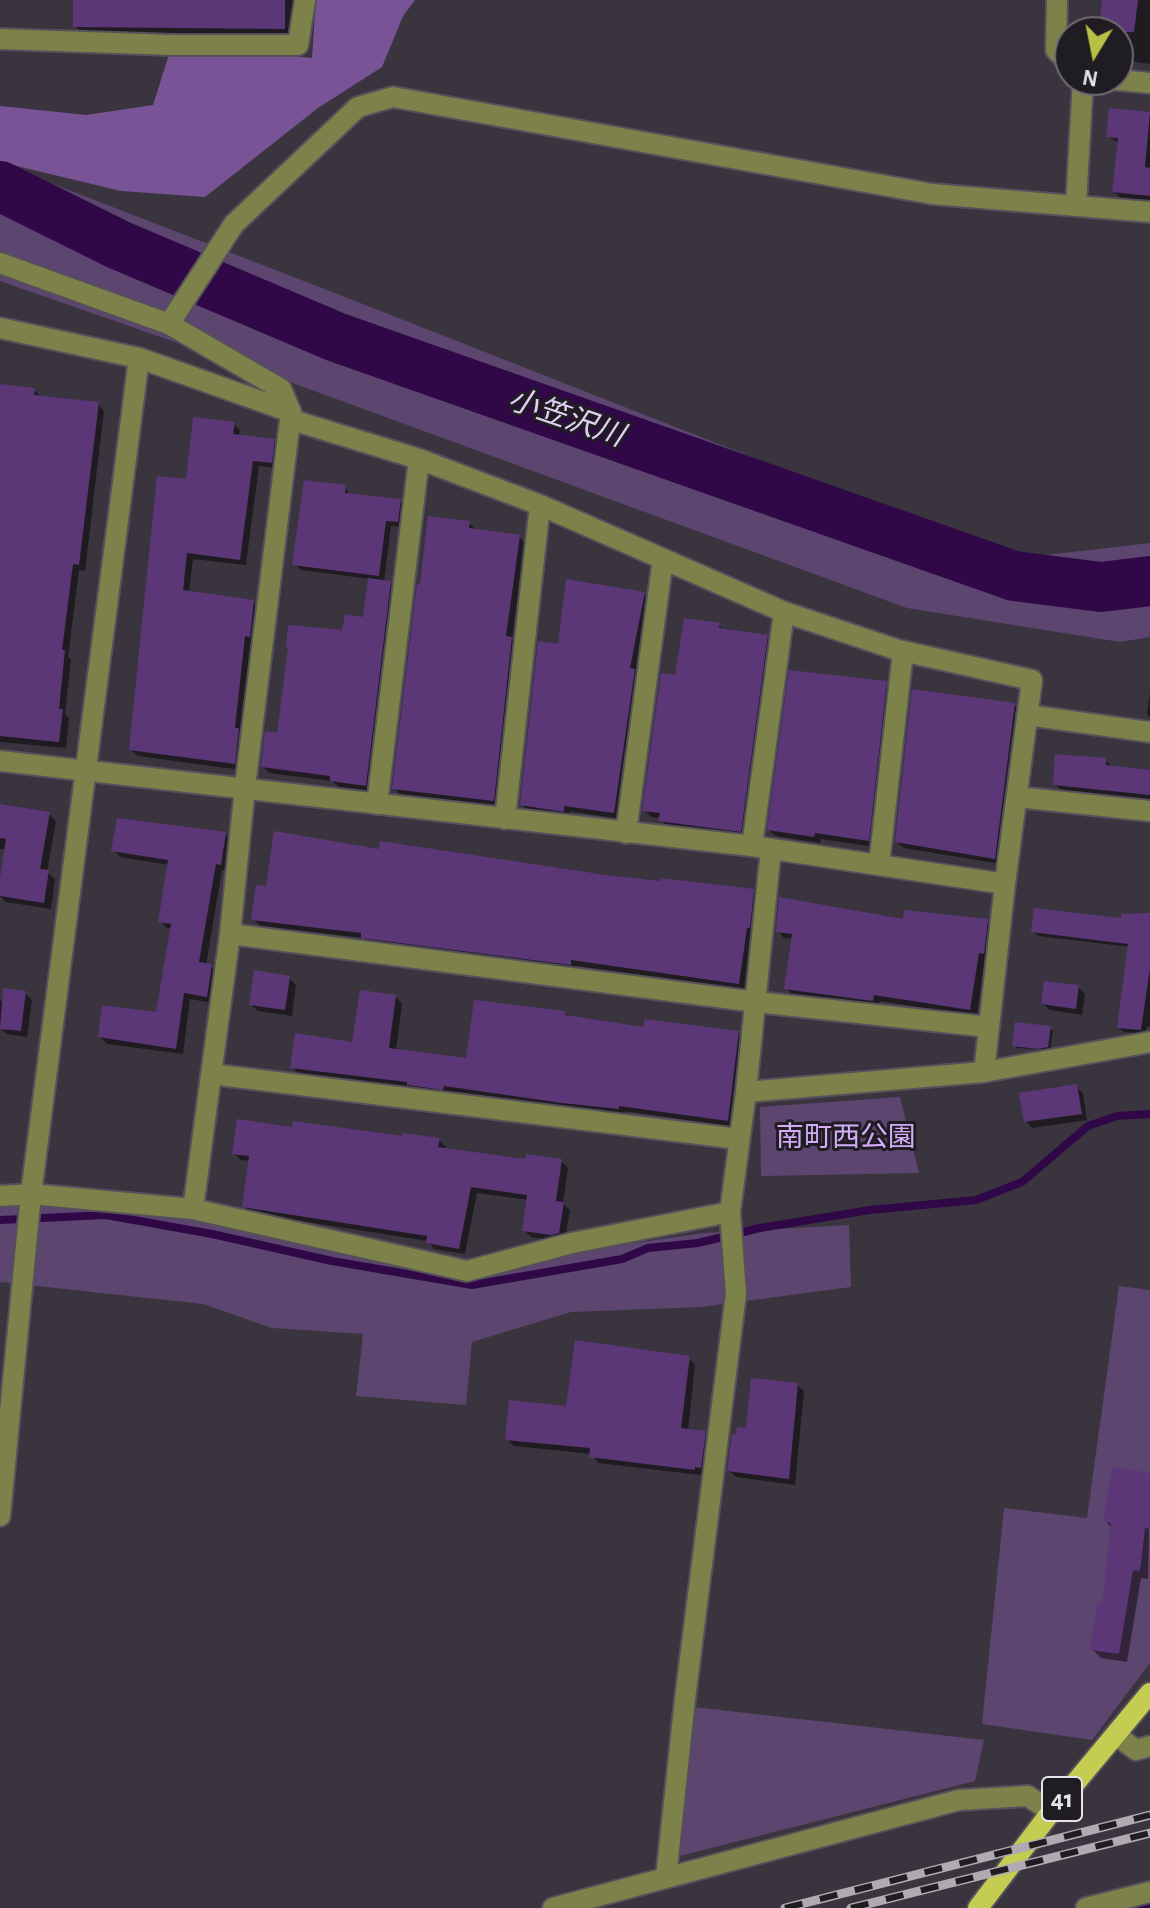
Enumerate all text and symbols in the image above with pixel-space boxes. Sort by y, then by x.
north arrow [1054,16,1134,96]
text: N [1081,66,1100,90]
water label: 小笠沢川 [503,381,629,455]
park label: 南町西公園 [776,1121,916,1155]
road number: 41 [1042,1777,1082,1821]

